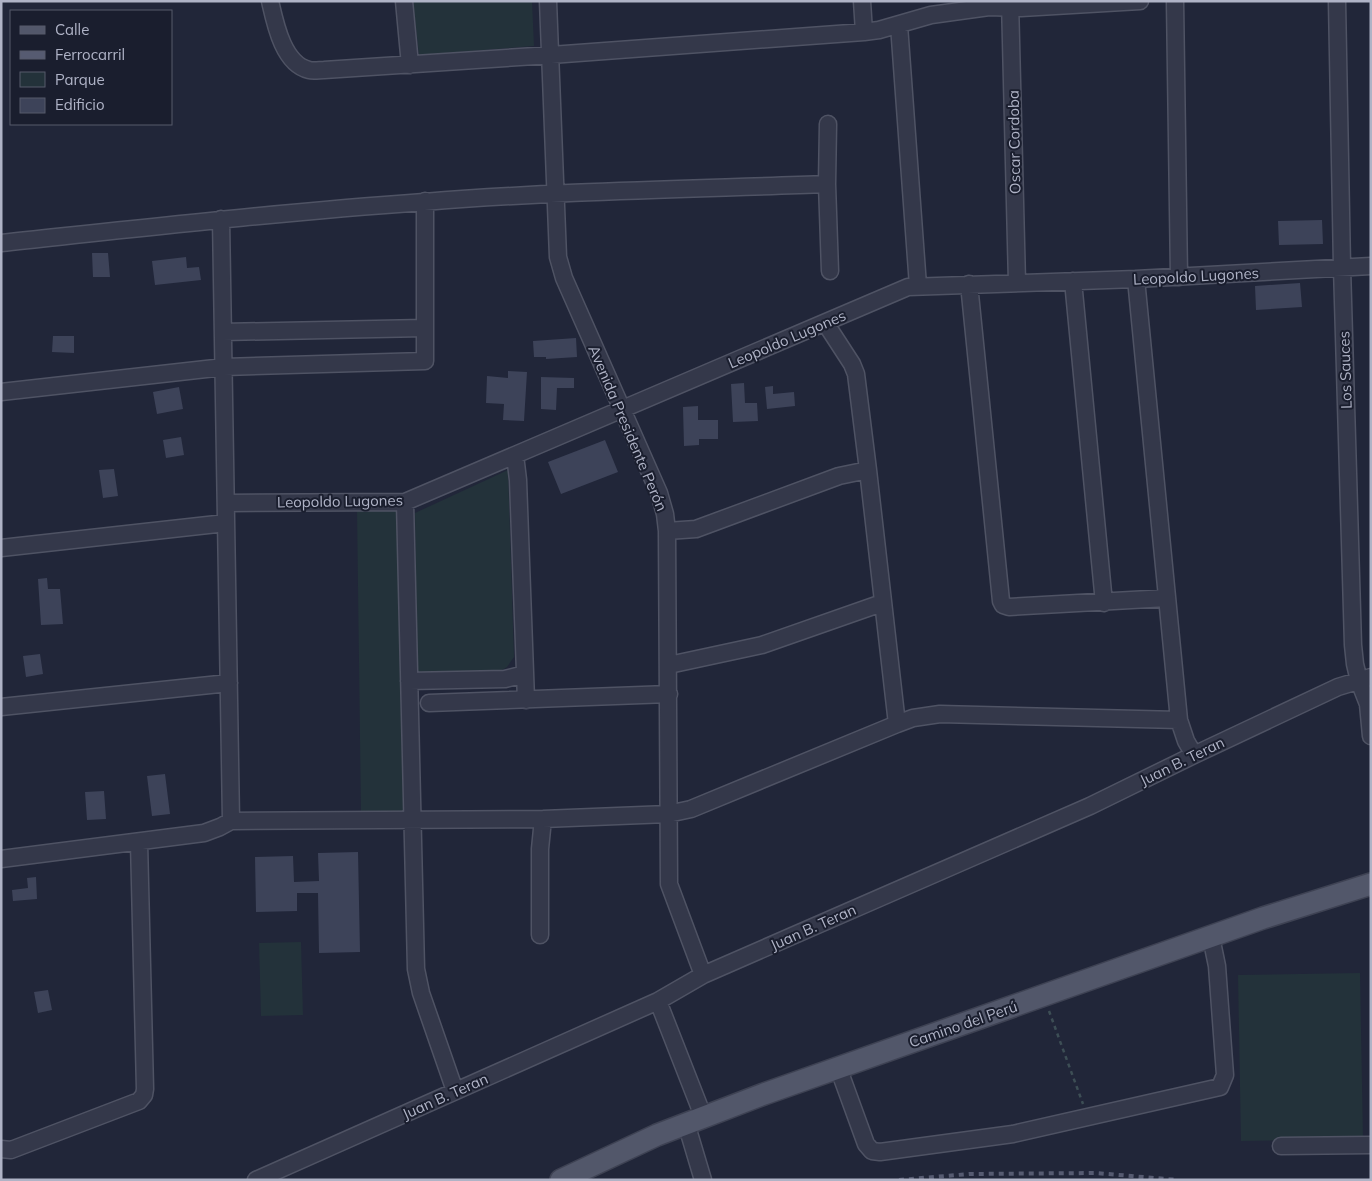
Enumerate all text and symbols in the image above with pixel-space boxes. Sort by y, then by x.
legend [10,10,172,125]
text: Calle [55,20,89,39]
text: Ferrocarril [55,45,125,64]
text: Parque [55,70,105,89]
street label: Oscar Cordoba [1004,90,1024,194]
text: Edificio [55,95,105,114]
street label: Leopoldo Lugones [1133,263,1259,289]
street label: Leopoldo Lugones [725,306,849,372]
street label: Los Sauces [1334,331,1356,409]
street label: Avenida Presidente Perón [584,342,672,514]
street label: Leopoldo Lugones [277,490,403,512]
street label: Juan B. Teran [1137,732,1227,790]
street label: Juan B. Teran [767,900,859,954]
street label: Camino del Perú [906,997,1020,1051]
street label: Juan B. Teran [399,1069,491,1123]

